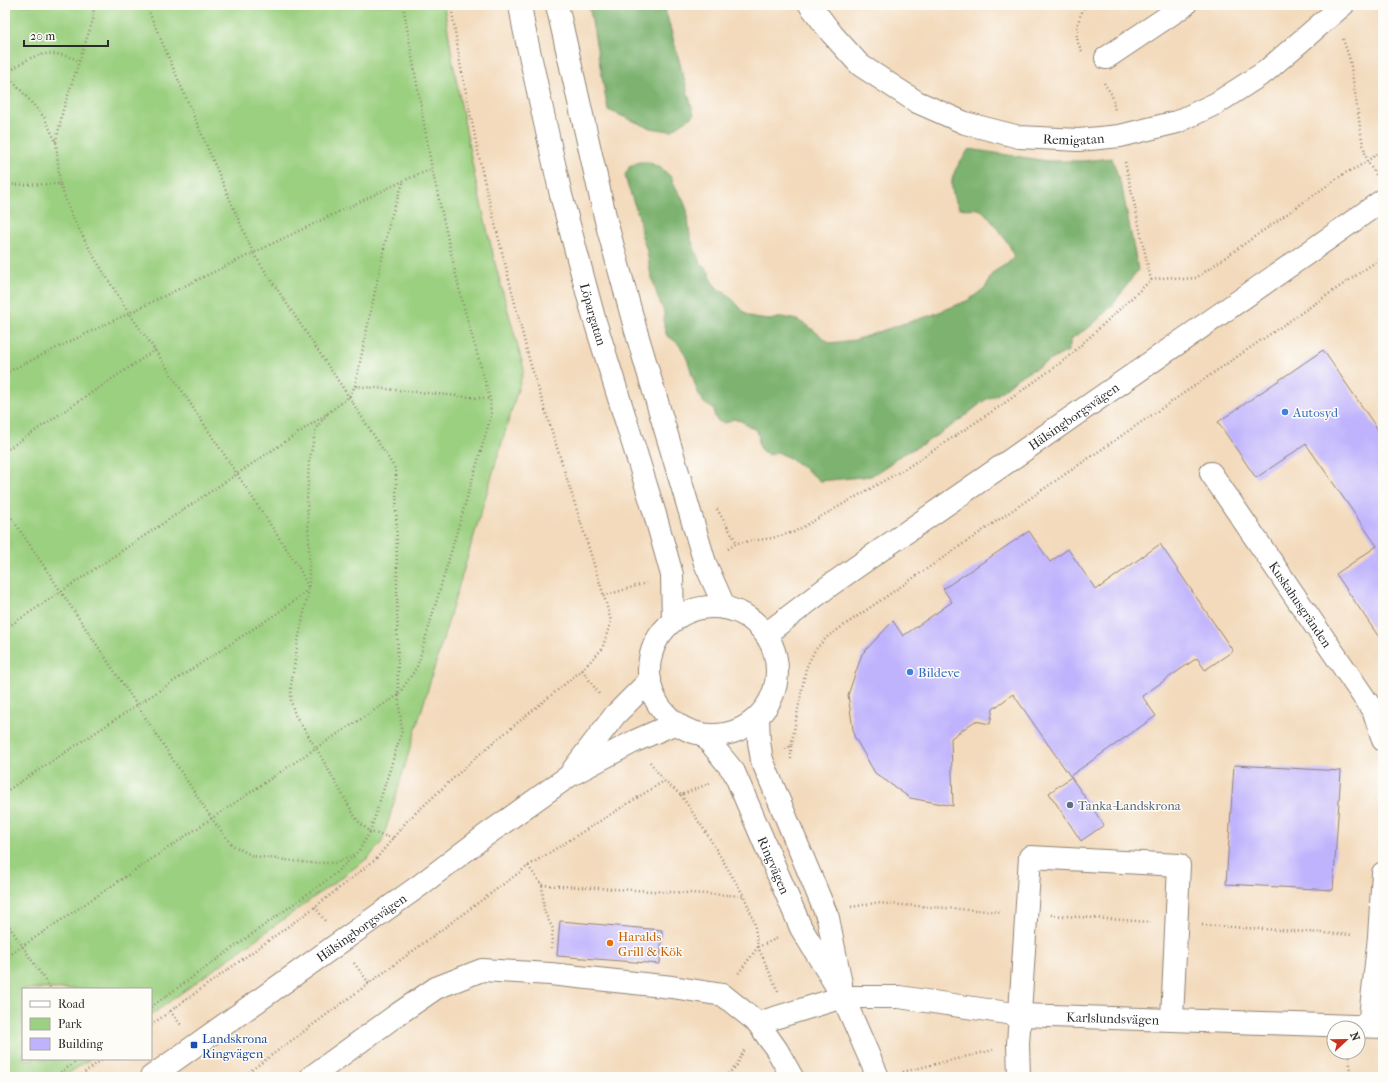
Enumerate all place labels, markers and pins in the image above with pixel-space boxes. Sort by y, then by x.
place label: Autosyd [1292,405,1339,420]
marker: Autosyd [1280,407,1290,417]
place label: Bildeve [918,665,960,680]
marker: Bildeve [905,667,915,677]
place label: Tanka-Landskrona [1078,798,1182,813]
marker: Tanka-Landskrona [1065,800,1075,810]
place label: Haralds Grill & Kök [618,929,683,959]
marker: Haralds Grill & Kök [605,938,615,948]
place label: Landskrona Ringvägen [202,1031,269,1061]
marker: Landskrona Ringvägen [189,1040,199,1050]

